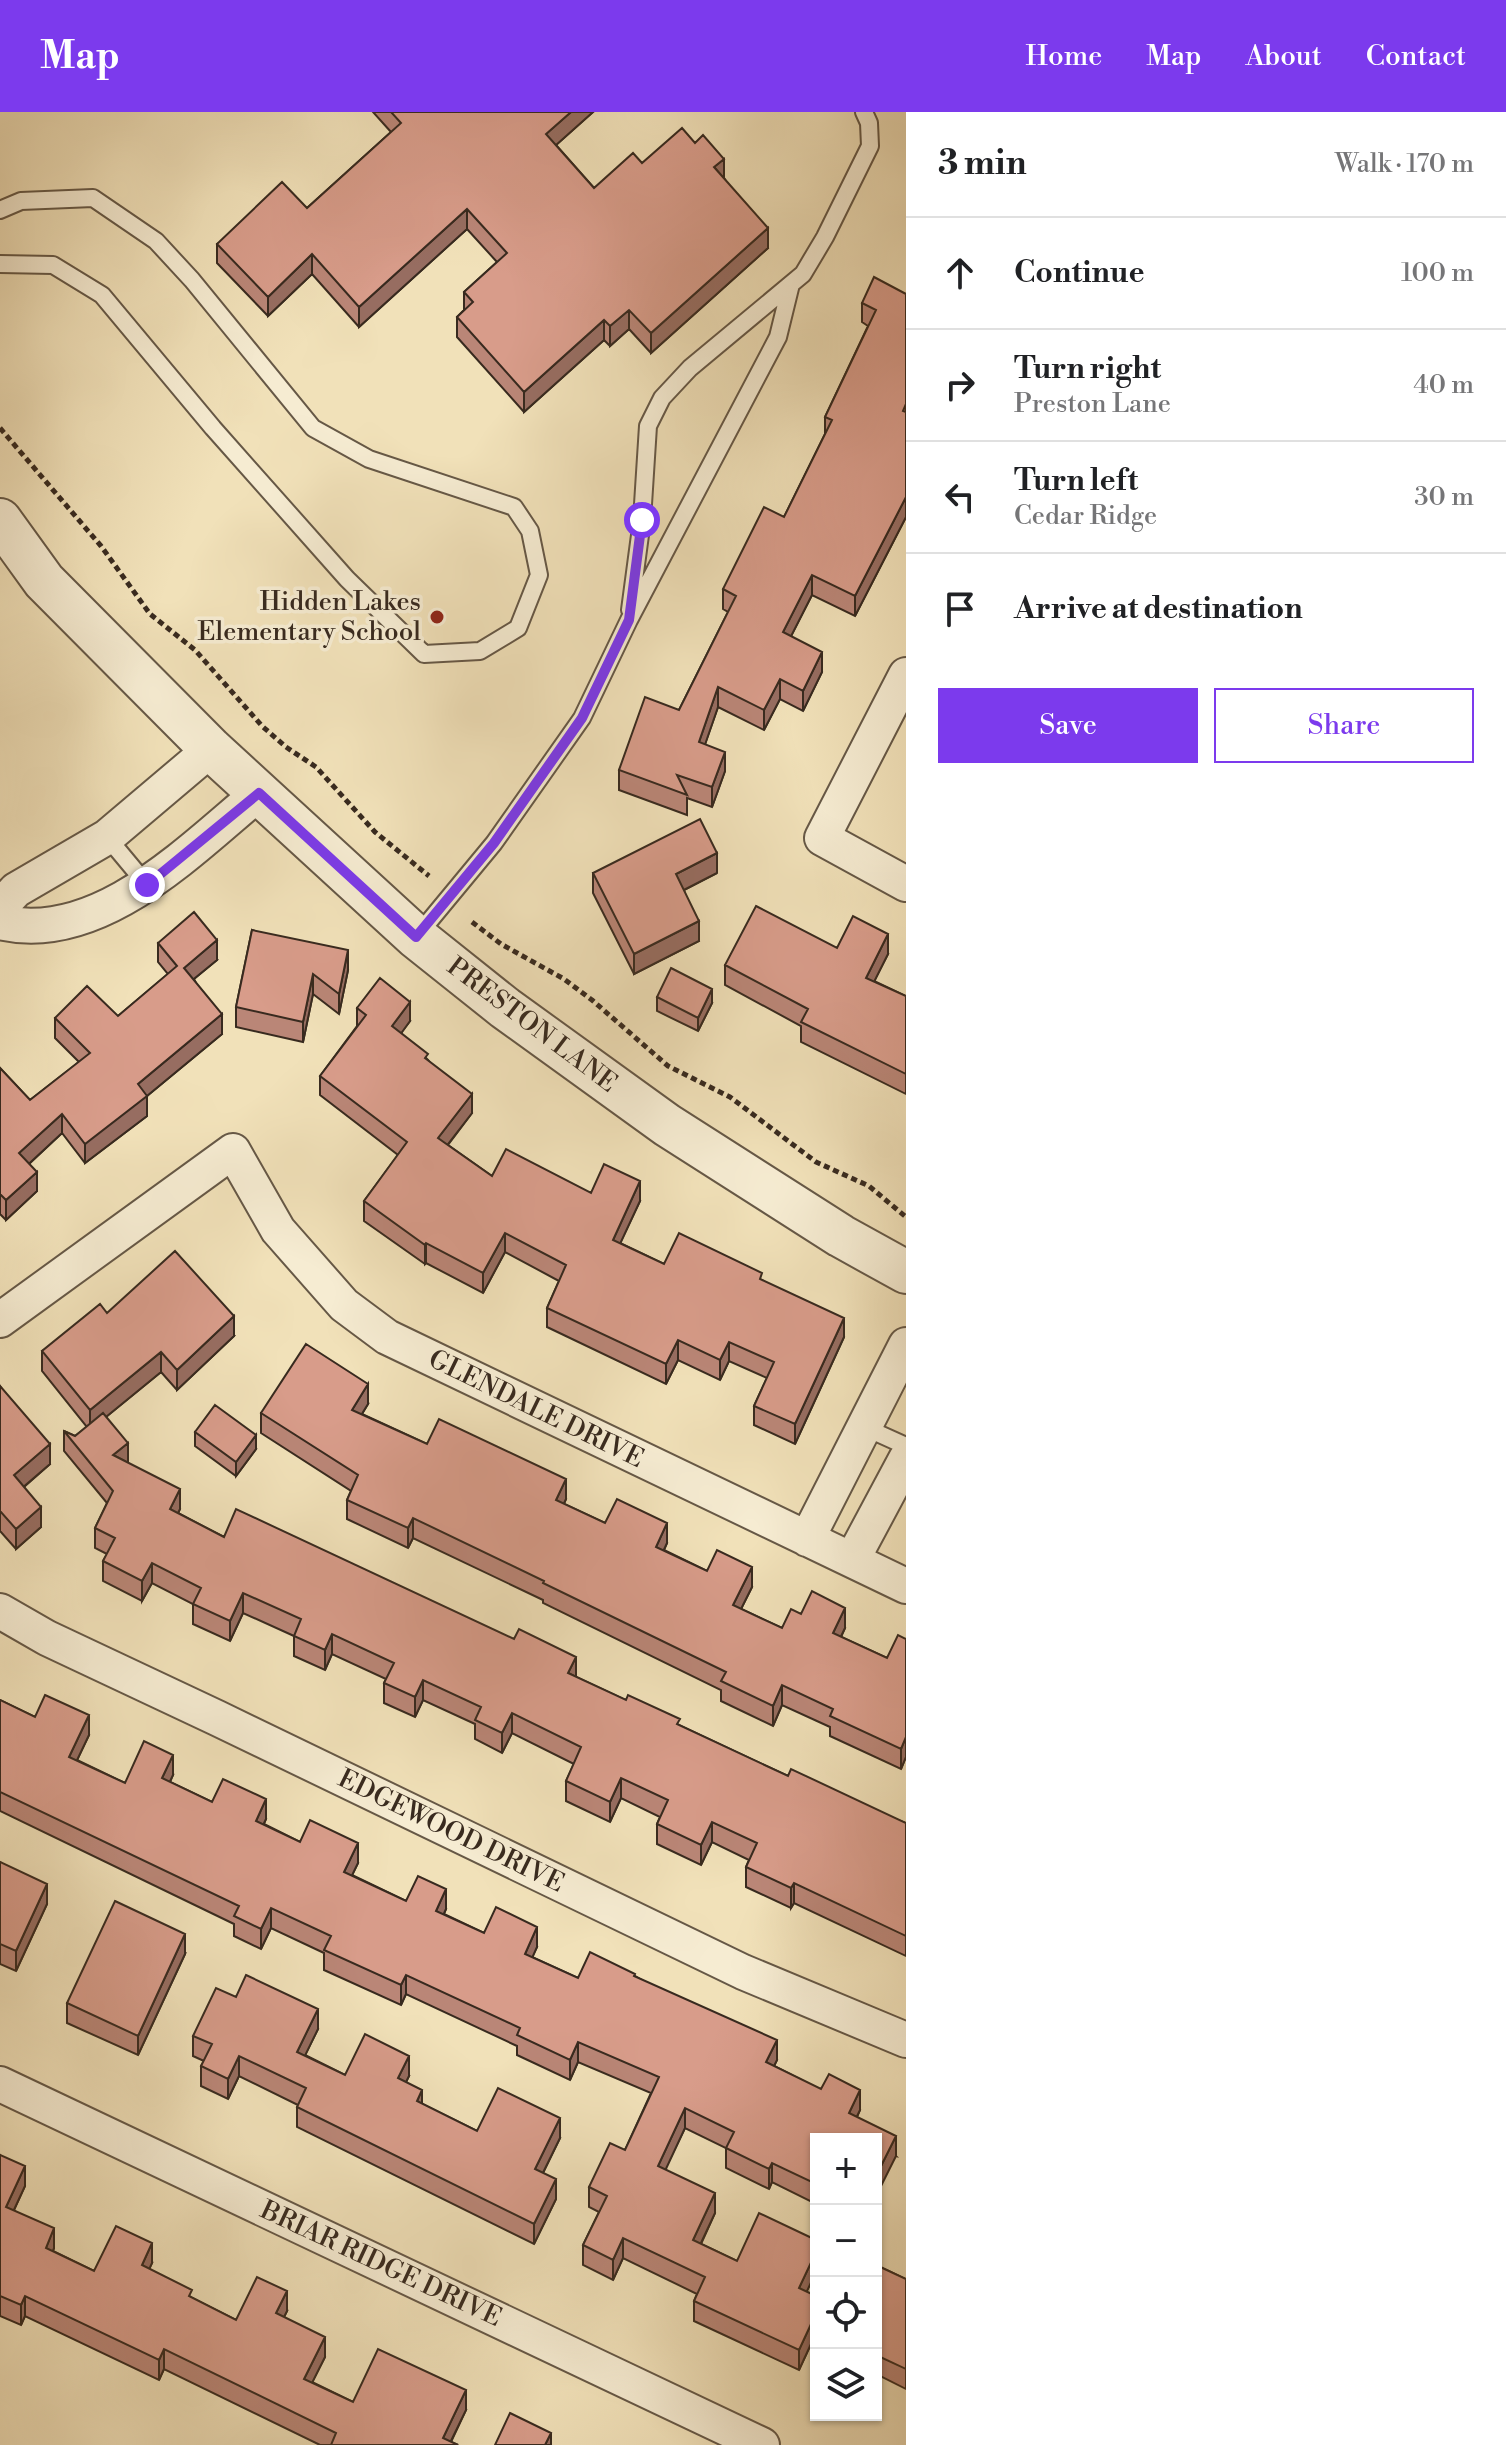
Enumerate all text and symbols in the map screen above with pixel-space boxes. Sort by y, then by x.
text: Map [40,33,120,80]
text: Home [1026,39,1102,74]
text: Map [1146,39,1201,74]
text: About [1245,39,1322,74]
text: Contact [1366,39,1466,74]
text: 3 min [938,143,1027,185]
text: Walk · 170 m [1335,148,1474,180]
icon: ahead [938,251,982,295]
text: Continue [1014,254,1145,292]
text: 100 m [1401,257,1474,289]
text: Turn right [1014,350,1161,388]
icon: right [938,363,982,407]
text: 40 m [1413,369,1474,401]
text: Preston Lane [1014,388,1171,420]
text: Turn left [1014,462,1138,500]
icon: left [938,475,982,519]
text: 30 m [1414,481,1474,513]
text: Cedar Ridge [1014,500,1157,532]
route start [624,502,660,538]
place label: Hidden Lakes Elementary School [198,586,421,648]
icon: arrive [938,587,982,631]
text: Arrive at destination [1014,590,1303,628]
marker: Hidden Lakes Elementary School [428,608,446,626]
button: Save [938,688,1198,763]
button: Share [1214,688,1474,763]
route end [129,867,165,903]
street label: PRESTON LANE [441,951,623,1099]
street label: GLENDALE DRIVE [423,1343,649,1475]
street label: EDGEWOOD DRIVE [333,1762,569,1900]
map controls [810,2133,882,2421]
button: + [810,2133,882,2205]
street label: BRIAR RIDGE DRIVE [254,2194,507,2334]
button: − [810,2205,882,2277]
button: locate [810,2277,882,2349]
button: layers [810,2349,882,2421]

